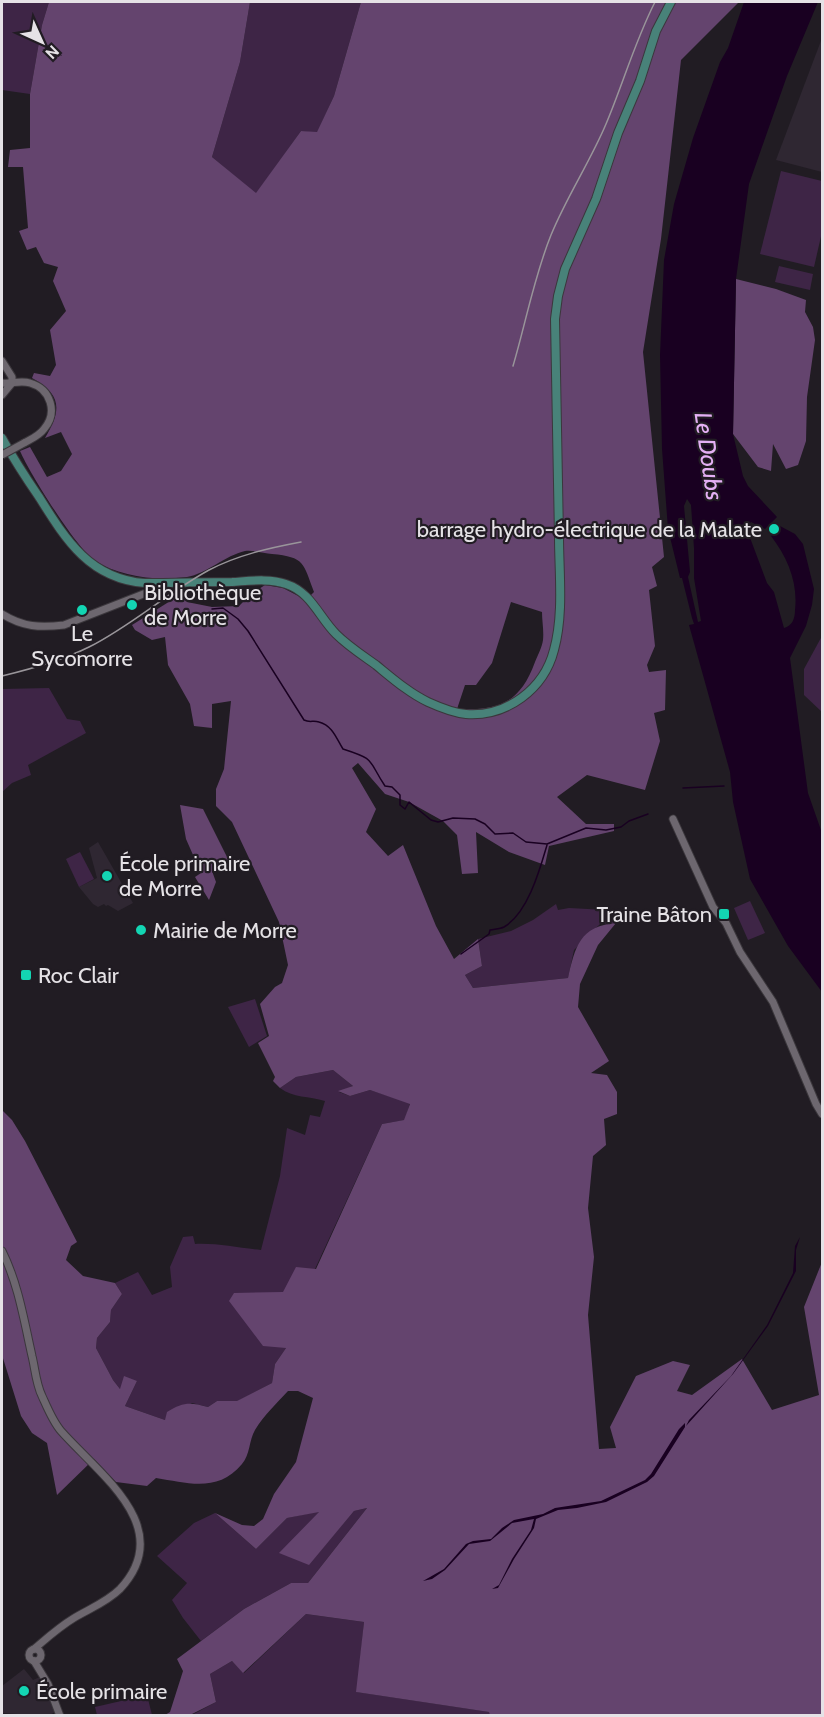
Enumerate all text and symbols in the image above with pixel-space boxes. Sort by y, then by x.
north arrow [12,12,72,72]
text: N [42,42,63,63]
water label: Le Doubs [688,410,730,502]
place label: barrage hydro-électrique de la Malate [417,516,762,543]
marker: barrage hydro-électrique de la Malate [767,522,781,536]
place label: Bibliothèque de Morre [144,579,261,631]
marker: Bibliothèque de Morre [125,598,139,612]
marker: Le Sycomorre [75,603,89,617]
place label: Le Sycomorre [31,620,133,672]
place label: École primaire de Morre [119,850,250,902]
marker: École primaire de Morre [100,869,114,883]
place label: Traine Bâton [596,901,712,928]
marker: Traine Bâton [717,907,731,921]
place label: Mairie de Morre [153,917,297,944]
marker: Mairie de Morre [134,923,148,937]
place label: Roc Clair [38,962,119,989]
marker: Roc Clair [19,968,33,982]
place label: École primaire [36,1678,167,1705]
marker: École primaire [17,1684,31,1698]

